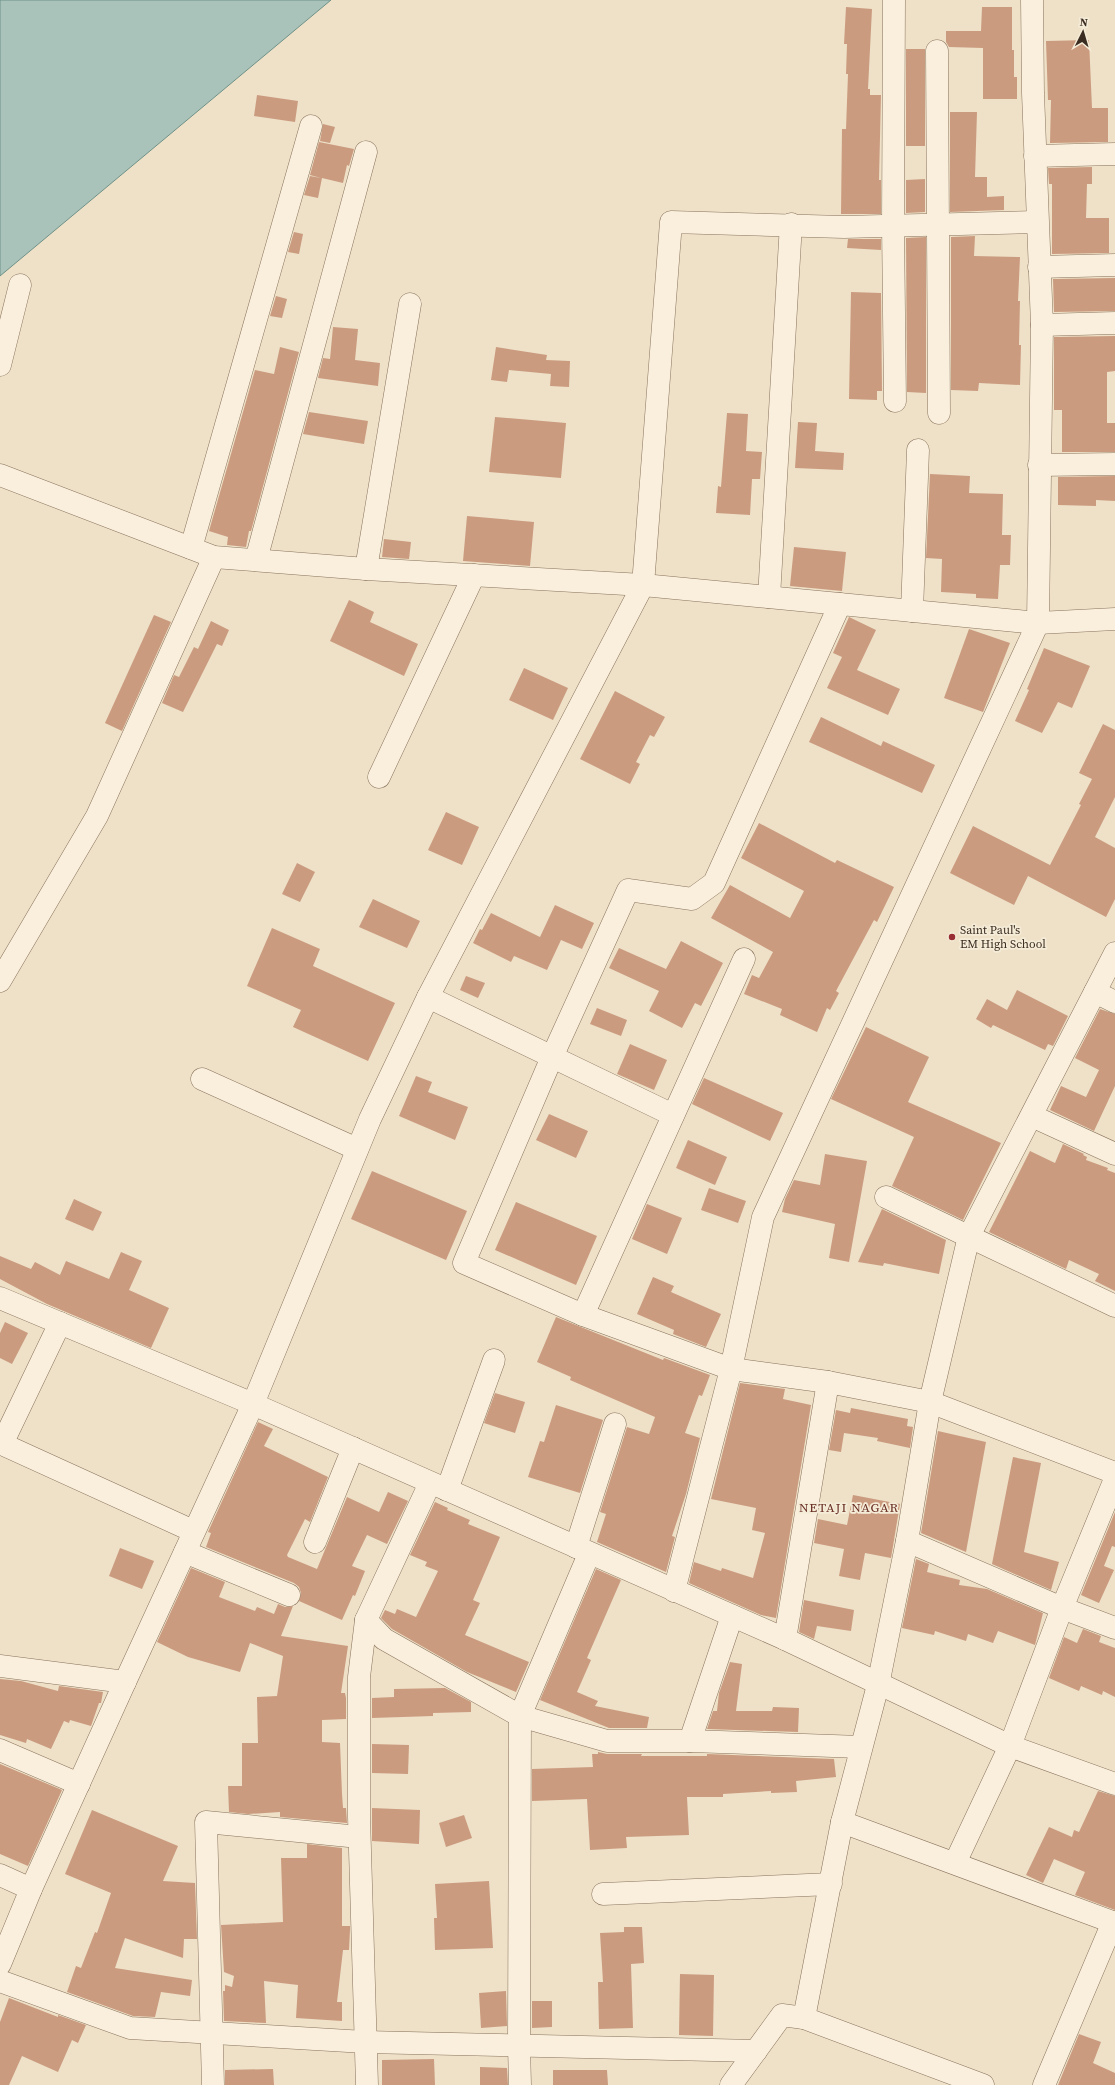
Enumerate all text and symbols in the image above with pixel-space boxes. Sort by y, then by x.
north arrow [1063,12,1103,52]
text: N [1079,15,1088,30]
place label: Saint Paul's EM High School [960,922,1046,952]
marker: Saint Paul's EM High School [947,932,957,942]
district label: NETAJI NAGAR [799,1499,899,1516]

